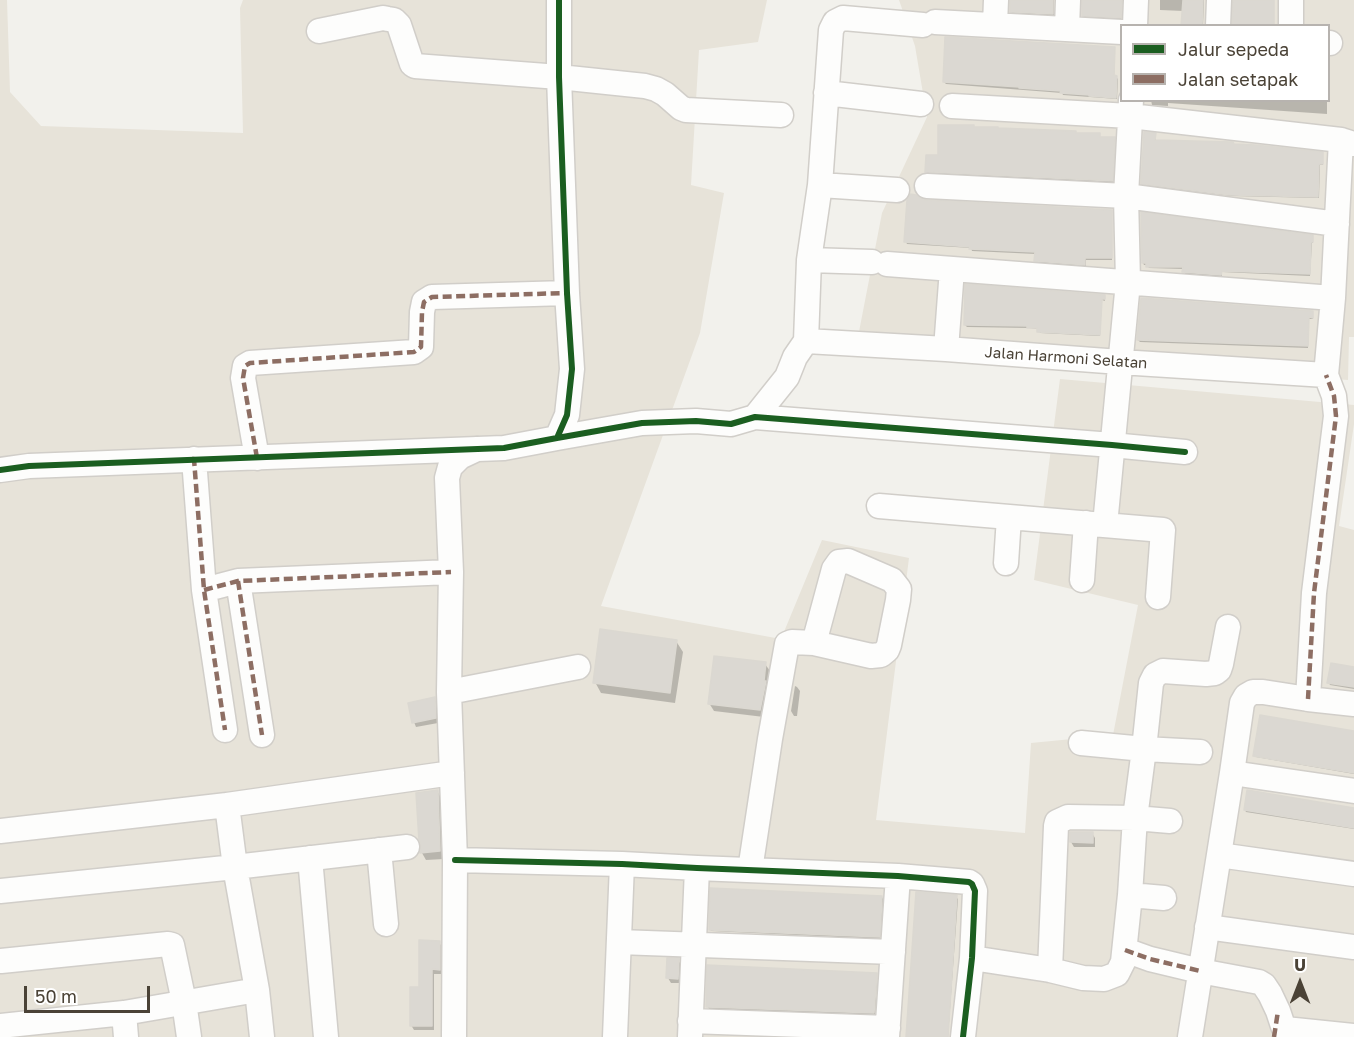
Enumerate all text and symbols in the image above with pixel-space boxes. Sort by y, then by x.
legend [1120,24,1330,102]
text: Jalur sepeda [1178,38,1289,60]
text: Jalan setapak [1178,68,1298,90]
street label: Jalan Harmoni Selatan [984,343,1148,373]
north arrow [1270,953,1330,1013]
text: U [1294,955,1306,975]
scale bar [27,974,153,1012]
text: 50 m [35,985,77,1007]

